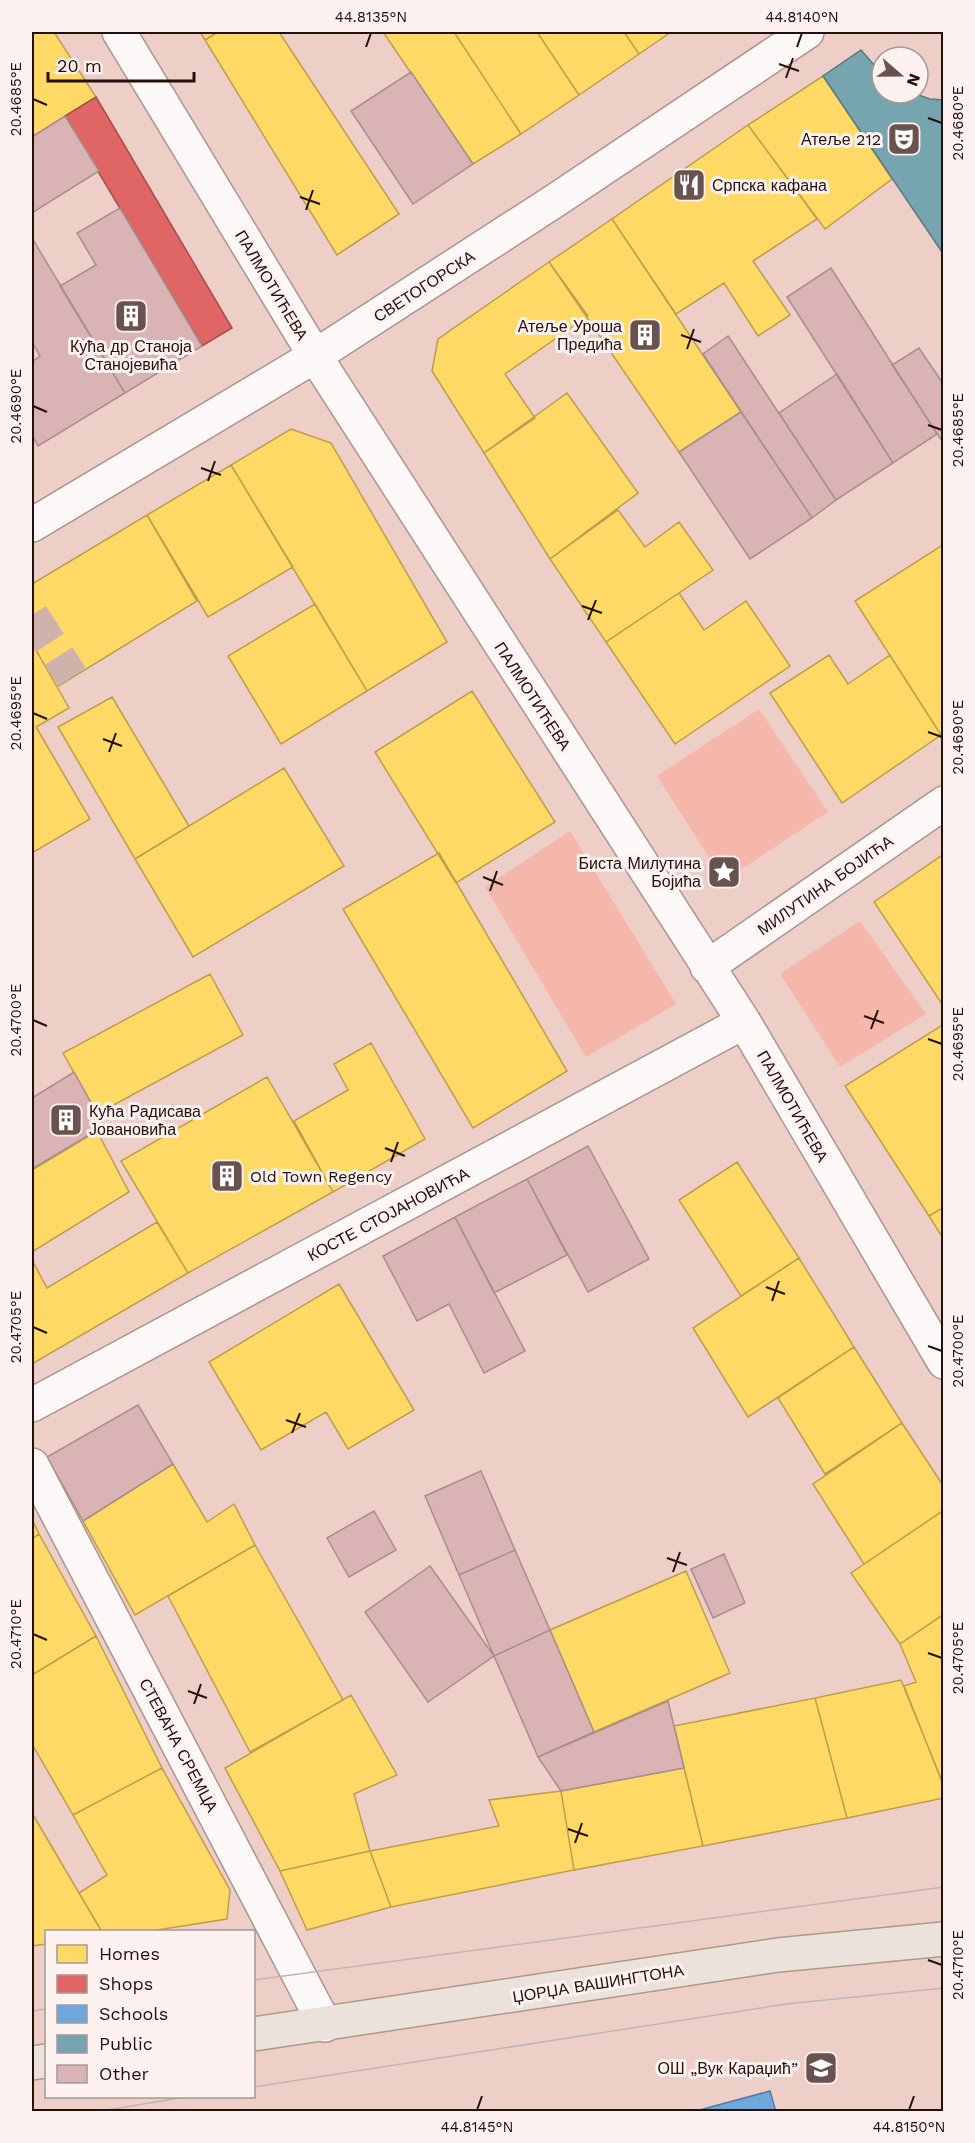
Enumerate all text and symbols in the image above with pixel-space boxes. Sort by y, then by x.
text: 44.8135°N [335,8,407,26]
text: 44.8140°N [765,8,839,26]
scale bar [48,45,194,83]
north arrow [870,45,930,105]
text: 20 m [57,55,102,76]
text: 20.4685°E [7,62,25,136]
text: N [903,71,925,89]
text: 20.4680°E [949,86,967,160]
theatre icon: Атеље 212 [886,121,922,157]
place label: Атеље 212 [801,130,881,149]
restaurant icon: Српска кафана [671,167,707,203]
place label: Српска кафана [712,176,827,195]
street label: ПАЛМОТИЋЕВА [231,227,312,344]
street label: СВЕТОГОРСКА [370,247,479,326]
building icon: Кућа др Станоја Станојевића [113,298,149,334]
place label: Атеље Уроша Предића [518,317,622,354]
building icon: Атеље Уроша Предића [627,317,663,353]
place label: Кућа др Станоја Станојевића [70,337,192,374]
text: 20.4690°E [7,369,25,443]
text: 20.4685°E [949,393,967,467]
street label: ПАЛМОТИЋЕВА [491,639,575,754]
text: 20.4695°E [7,676,25,750]
text: 20.4690°E [949,700,967,774]
street label: МИЛУТИНА БОЈИЋА [754,831,897,939]
place label: Биста Милутина Бојића [578,854,701,891]
place icon: Биста Милутина Бојића [706,854,742,890]
text: 20.4700°E [7,983,25,1057]
text: 20.4695°E [949,1007,967,1081]
street label: ПАЛМОТИЋЕВА [753,1047,832,1166]
building icon: Кућа Радисава Јовановића [48,1102,84,1138]
place label: Кућа Радисава Јовановића [89,1102,201,1139]
building icon: Old Town Regency [209,1158,245,1194]
street label: КОСТЕ СТОЈАНОВИЋА [304,1164,473,1265]
place label: Old Town Regency [250,1167,393,1186]
text: 20.4705°E [7,1291,25,1363]
text: 20.4700°E [949,1314,967,1388]
text: 20.4710°E [7,1599,25,1669]
text: 20.4705°E [949,1622,967,1694]
street label: СТЕВАНА СРЕМЦА [135,1675,222,1816]
legend [45,1930,255,2098]
text: 20.4710°E [949,1930,967,2000]
text: Homes [99,1943,160,1964]
street label: ЏОРЏА ВАШИНГТОНА [511,1961,685,2006]
text: Shops [99,1973,153,1994]
text: Schools [99,2003,168,2024]
text: Public [99,2033,153,2054]
school or university icon: ОШ „Вук Караџић” [803,2050,839,2086]
place label: ОШ „Вук Караџић” [658,2059,798,2078]
text: Other [99,2063,149,2084]
text: 44.8145°N [440,2118,514,2136]
text: 44.8150°N [872,2118,946,2136]

